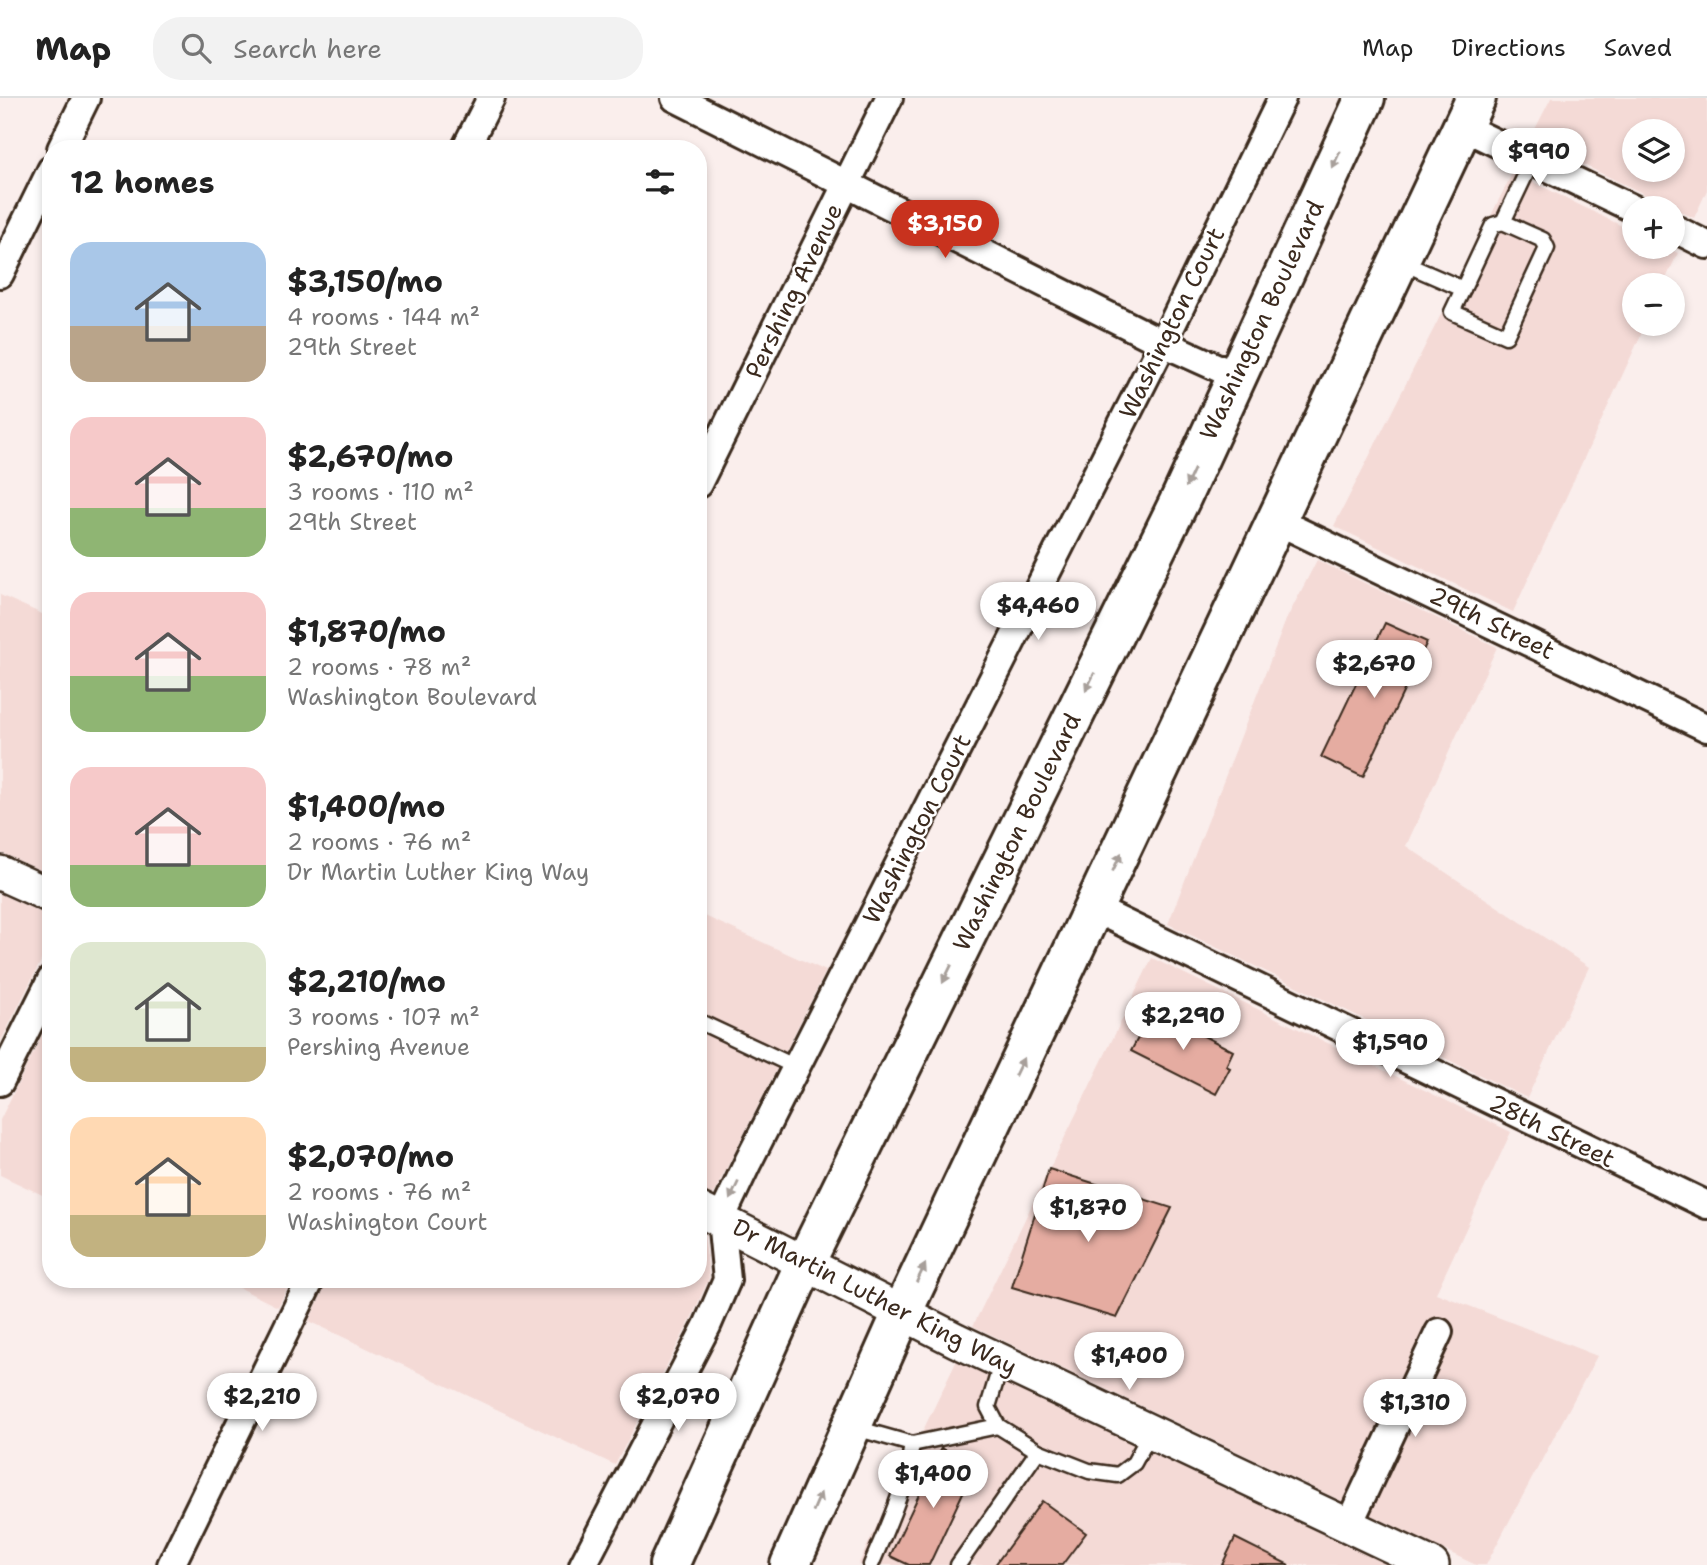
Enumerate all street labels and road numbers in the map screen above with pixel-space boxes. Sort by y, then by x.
street label: Washington Boulevard [1192,195,1332,445]
street label: Pershing Avenue [738,198,850,384]
street label: Washington Court [1112,222,1232,424]
street label: 29th Street [1424,579,1560,667]
street label: Washington Boulevard [945,708,1089,956]
street label: Washington Court [855,729,979,929]
street label: 28th Street [1484,1087,1620,1175]
street label: Dr Martin Luther King Way [727,1211,1023,1383]

